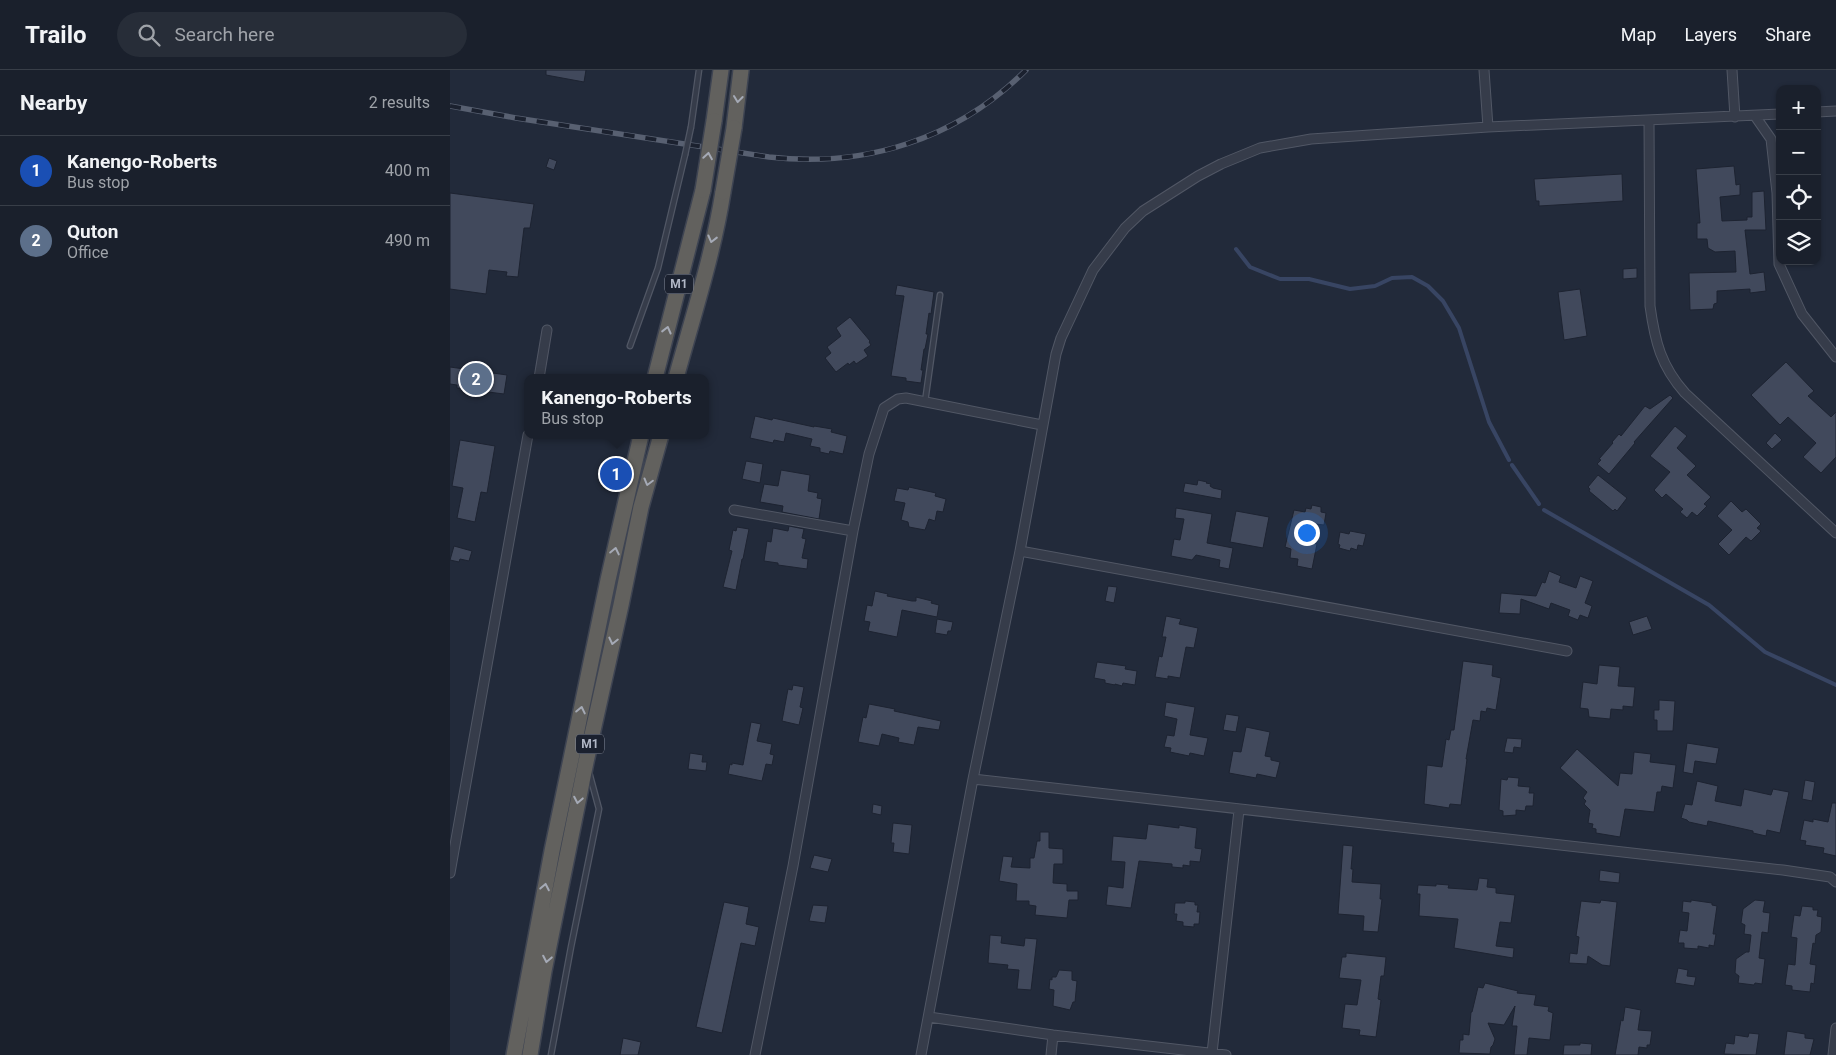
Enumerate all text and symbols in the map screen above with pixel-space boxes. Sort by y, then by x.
search box [117,12,467,57]
text: Trailo [25,21,87,49]
icon: search [135,21,163,49]
text: Search here [175,23,275,46]
text: Map [1621,24,1656,45]
text: Layers [1684,24,1737,45]
text: Share [1765,24,1811,45]
map controls [1776,85,1821,265]
button: + [1776,85,1821,130]
text: Nearby [20,91,87,115]
text: 2 results [369,93,430,112]
one-way arrow [733,95,744,103]
button: − [1776,130,1821,175]
text: Kanengo-Roberts [67,150,217,173]
one-way arrow [703,151,713,160]
text: 1 [31,161,41,180]
text: 400 m [385,161,430,180]
text: Bus stop [67,173,129,192]
button: locate [1776,175,1821,220]
text: Quton [67,220,118,243]
button: layers [1776,220,1821,265]
text: 2 [31,231,41,250]
text: 490 m [385,231,430,250]
one-way arrow [707,235,718,244]
text: Office [67,243,109,262]
road number: M1 [665,274,693,293]
one-way arrow [661,326,672,335]
pin: 2 [460,360,492,398]
popup [524,374,709,439]
text: Kanengo-Roberts [541,386,692,409]
text: Bus stop [541,409,604,428]
pin: 1 [600,455,632,493]
one-way arrow [643,478,654,487]
your location [1294,520,1320,546]
one-way arrow [609,547,619,556]
one-way arrow [608,637,619,645]
one-way arrow [576,706,586,715]
road number: M1 [576,734,604,754]
one-way arrow [574,795,584,804]
one-way arrow [540,882,550,891]
one-way arrow [542,955,552,964]

